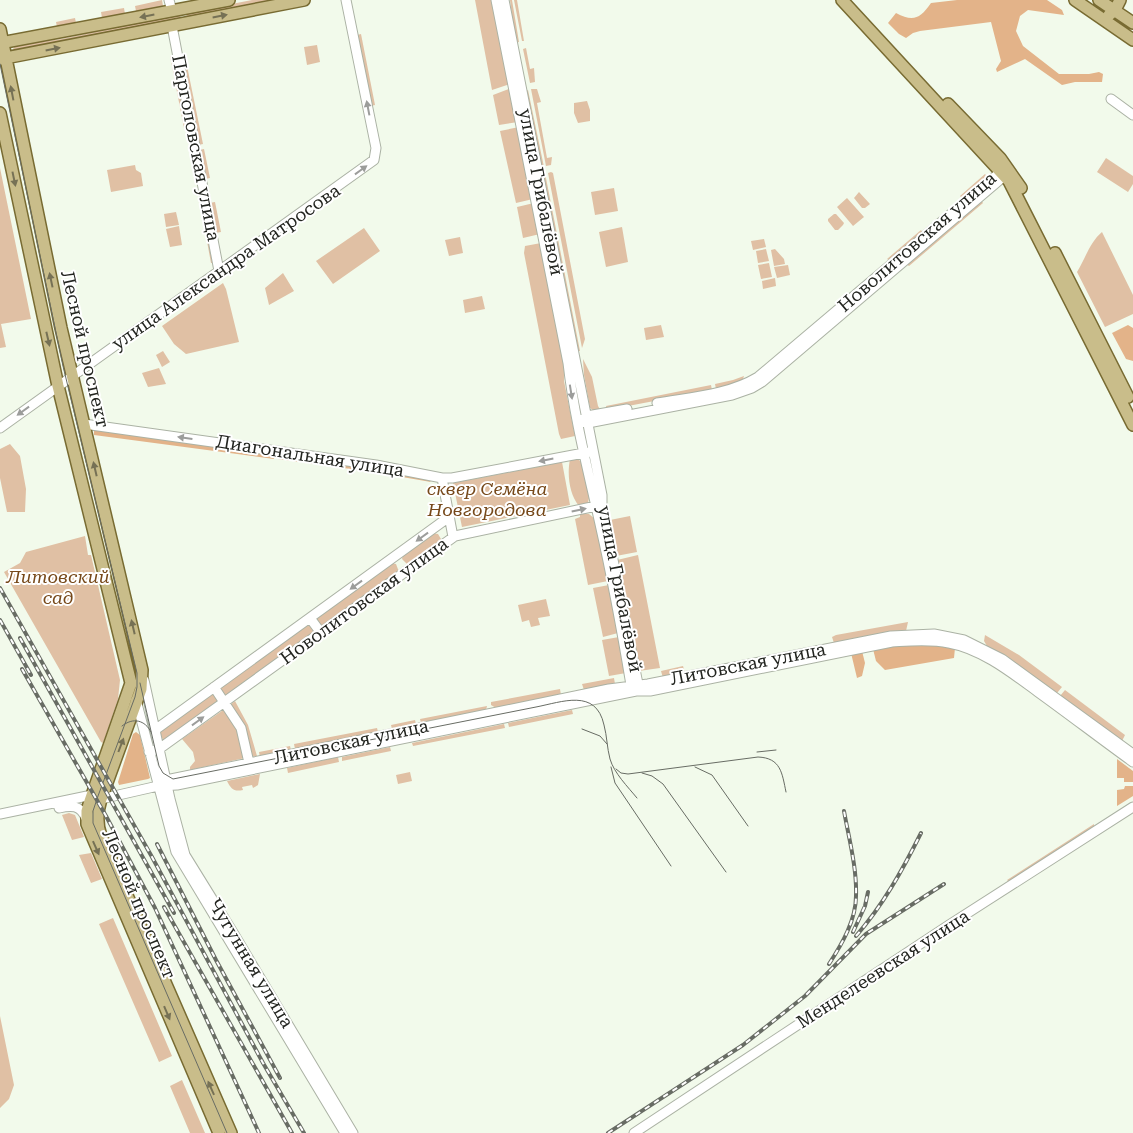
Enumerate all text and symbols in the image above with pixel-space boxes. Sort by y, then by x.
one-way arrow [140,12,155,20]
one-way arrow [212,12,228,20]
one-way arrow [46,44,62,52]
street label: Парголовская улица [168,53,225,243]
one-way arrow [8,85,16,101]
one-way arrow [364,100,372,116]
street label: улица Грибалёвой [515,107,568,277]
one-way arrow [354,165,368,175]
street label: Новолитовская улица [833,167,1000,316]
one-way arrow [11,172,19,188]
street label: улица Александра Матросова [107,179,344,354]
street label: Лесной проспект [57,268,114,429]
one-way arrow [47,273,55,288]
one-way arrow [44,331,52,347]
one-way arrow [568,385,576,401]
one-way arrow [17,406,30,417]
street label: Диагональная улица [215,430,406,481]
one-way arrow [177,433,193,441]
one-way arrow [537,457,553,465]
one-way arrow [91,461,99,476]
park label: сквер Семёна Новгородова [427,478,547,520]
street label: улица Грибалёвой [594,504,647,674]
one-way arrow [571,505,587,513]
one-way arrow [415,532,429,542]
street label: Новолитовская улица [276,533,452,669]
park label: Литовский сад [5,566,110,608]
one-way arrow [349,580,363,590]
one-way arrow [129,619,137,634]
street label: Литовская улица [668,638,828,689]
street label: Литовская улица [271,715,431,768]
one-way arrow [192,716,205,726]
one-way arrow [118,737,125,752]
street label: Лесной проспект [98,826,180,982]
one-way arrow [92,841,100,855]
street label: Чугунная улица [204,894,298,1032]
street label: Менделеевская улица [792,905,973,1032]
one-way arrow [164,1006,172,1020]
one-way arrow [207,1081,215,1095]

